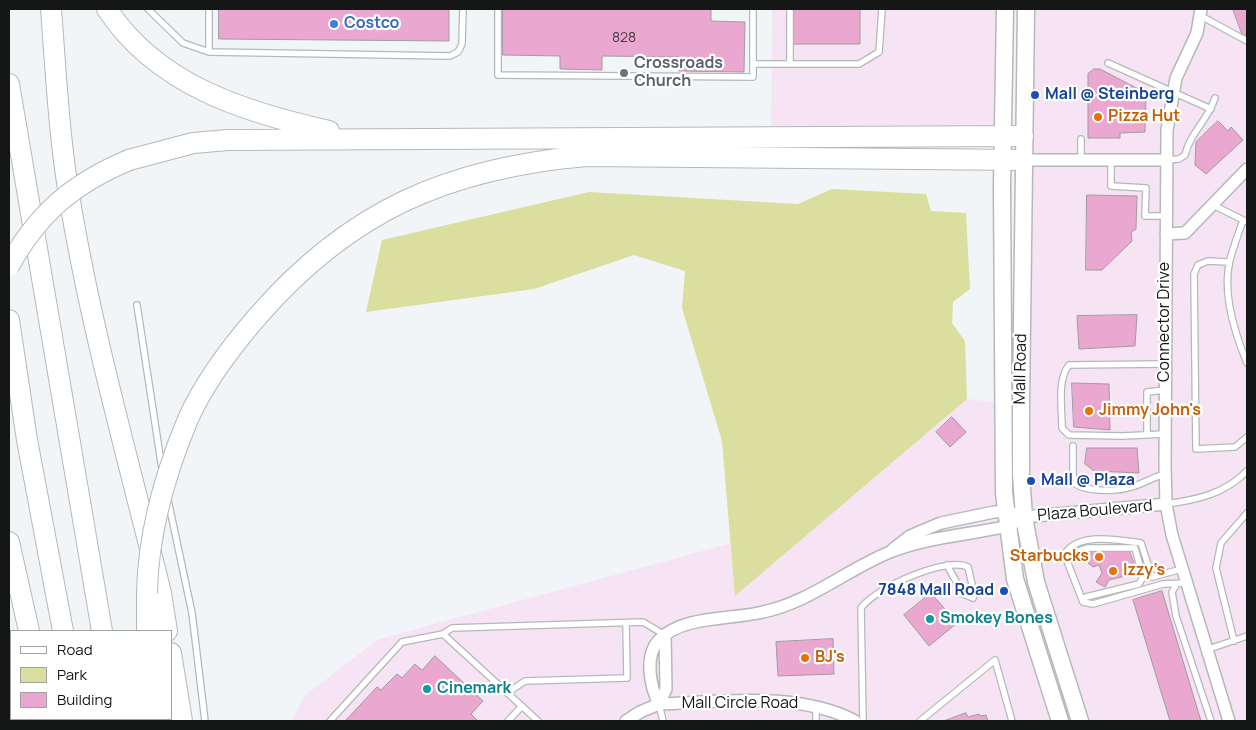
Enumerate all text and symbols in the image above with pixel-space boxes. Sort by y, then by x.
place label: Costco [344,14,400,34]
marker: Costco [328,18,340,30]
house number: 828 [612,30,636,46]
place label: Crossroads Church [634,54,723,92]
marker: Crossroads Church [618,67,630,79]
place label: Mall @ Steinberg [1045,85,1174,105]
marker: Mall @ Steinberg [1029,89,1041,101]
place label: Pizza Hut [1108,107,1180,127]
marker: Pizza Hut [1092,111,1104,123]
street label: Connector Drive [1155,262,1175,382]
street label: Mall Road [1011,333,1031,405]
place label: Jimmy John's [1099,401,1201,421]
marker: Jimmy John's [1083,405,1095,417]
place label: Mall @ Plaza [1041,471,1135,491]
marker: Mall @ Plaza [1025,475,1037,487]
street label: Plaza Boulevard [1037,496,1153,526]
place label: Starbucks [1010,547,1089,567]
marker: Starbucks [1093,551,1105,563]
place label: Izzy’s [1123,561,1165,581]
marker: Izzy’s [1107,565,1119,577]
place label: 7848 Mall Road [878,581,994,601]
marker: 7848 Mall Road [998,585,1010,597]
place label: Smokey Bones [940,609,1053,629]
marker: Smokey Bones [924,613,936,625]
legend [10,630,172,720]
text: Road [57,639,93,660]
place label: BJ's [815,648,845,668]
marker: BJ's [799,652,811,664]
text: Park [57,664,87,685]
place label: Cinemark [437,679,511,699]
marker: Cinemark [421,683,433,695]
text: Building [57,689,112,710]
street label: Mall Circle Road [682,694,798,714]

